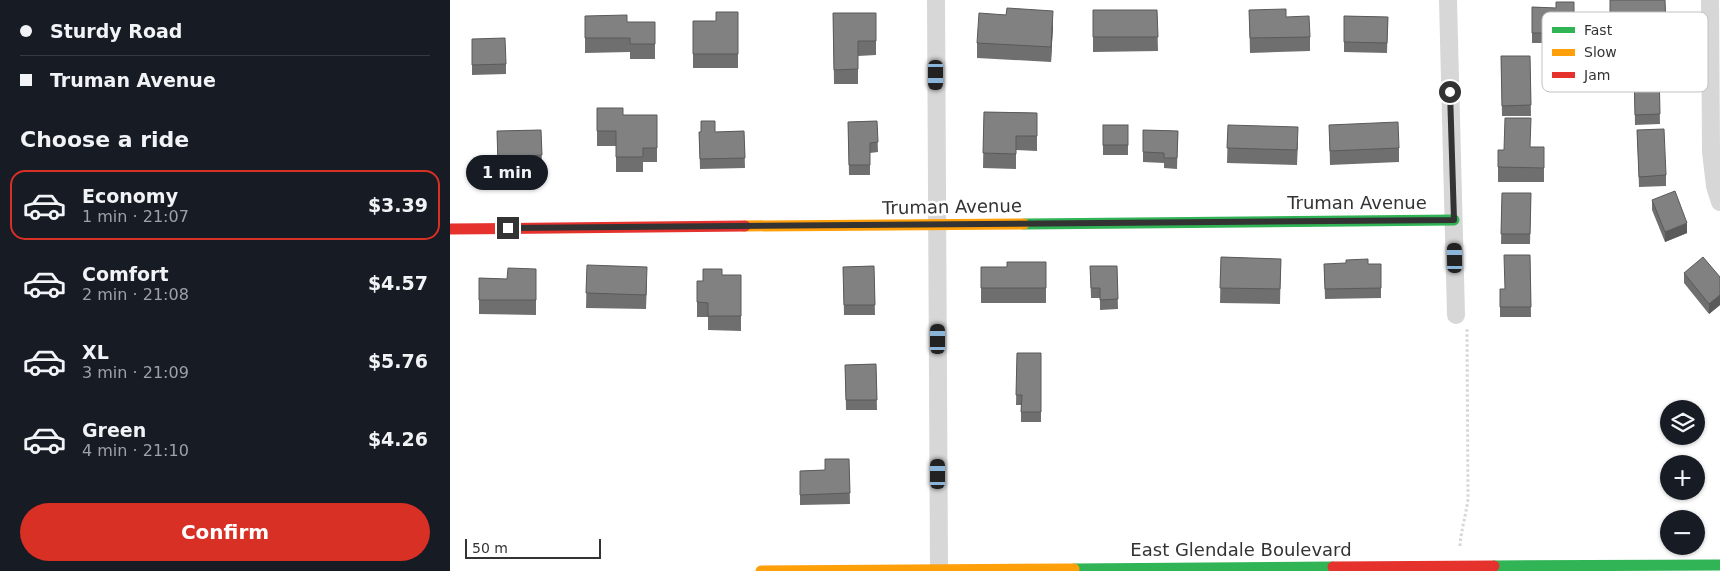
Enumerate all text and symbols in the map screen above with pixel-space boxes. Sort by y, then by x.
legend [1542,12,1708,92]
text: Sturdy Road [50,20,182,42]
text: Fast [1584,22,1613,38]
text: Slow [1584,44,1617,60]
car [928,60,943,90]
text: Jam [1583,67,1610,83]
text: Truman Avenue [50,69,216,91]
route start [1439,81,1461,103]
text: Choose a ride [20,127,189,152]
callout: 1 min [467,156,549,190]
text: 1 min [482,163,532,182]
icon: car [22,183,67,228]
text: Economy [82,185,178,207]
street label: Truman Avenue [1286,192,1427,213]
text: $3.39 [368,194,428,216]
street label: Truman Avenue [881,195,1022,218]
text: 1 min · 21:07 [82,207,189,226]
route end [497,217,519,239]
car [1447,243,1462,273]
icon: car [22,261,67,306]
text: Comfort [82,263,169,285]
text: $4.57 [368,272,428,294]
text: 2 min · 21:08 [82,285,189,304]
car [930,324,945,354]
icon: car [22,339,67,384]
text: XL [82,341,109,363]
text: $5.76 [368,350,428,372]
text: 3 min · 21:09 [82,363,189,382]
map controls [1660,400,1705,555]
button: layers [1660,400,1705,445]
icon: car [22,417,67,462]
text: Green [82,419,146,441]
text: $4.26 [368,428,428,450]
text: 4 min · 21:10 [82,441,189,460]
button: + [1660,455,1705,500]
car [930,459,945,489]
button: Confirm [20,503,430,561]
button: − [1660,510,1705,555]
scale bar [465,536,601,559]
street label: East Glendale Boulevard [1130,539,1352,560]
text: 50 m [472,540,508,556]

